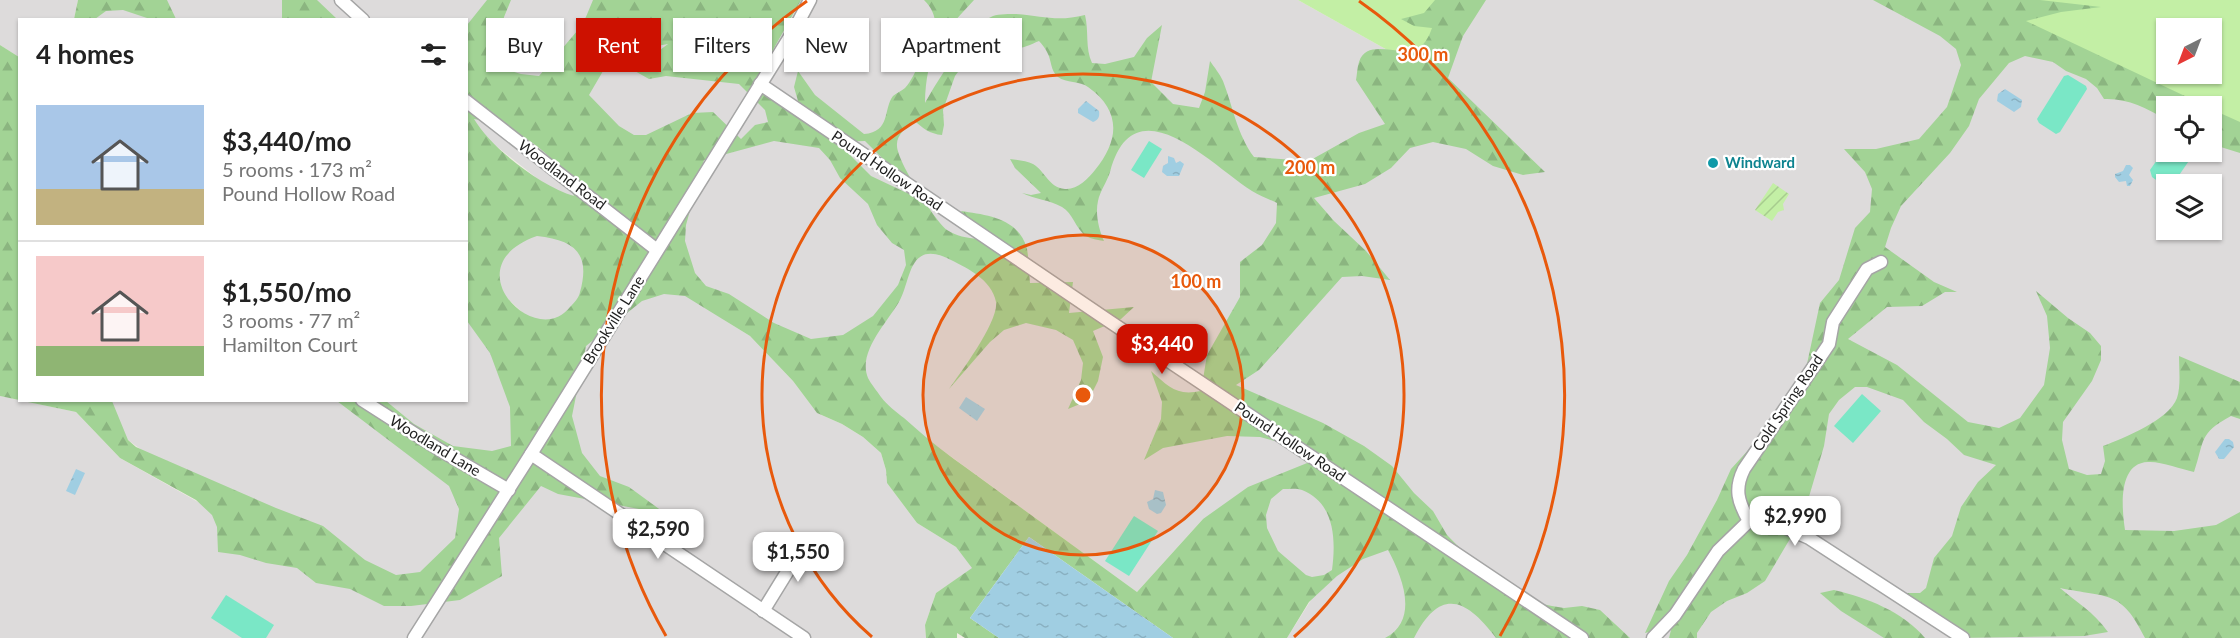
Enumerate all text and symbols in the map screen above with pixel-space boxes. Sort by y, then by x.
chip: Buy [486,18,564,72]
chip: Rent [576,18,661,72]
chip: Filters [673,18,772,72]
chip: New [784,18,869,72]
chip: Apartment [881,18,1022,72]
north arrow [2156,18,2222,84]
map controls [2156,18,2222,240]
text: 4 homes [36,38,134,70]
icon: filters [417,38,450,71]
text: 300 m [1398,43,1448,65]
button: locate [2156,96,2222,162]
text: $3,440/mo [222,125,352,157]
street label: Pound Hollow Road [829,126,946,214]
icon: home [84,129,156,201]
street label: Woodland Road [515,135,610,213]
place label: Windward [1725,153,1795,171]
text: 200 m [1285,156,1335,178]
marker: Windward [1706,156,1720,170]
text: 5 rooms · 173 m² [222,157,372,181]
button: layers [2156,174,2222,240]
text: Pound Hollow Road [222,181,395,205]
text: 100 m [1171,270,1221,292]
street label: Brookville Lane [579,272,648,367]
text: $1,550/mo [222,276,352,308]
icon: home [84,280,156,352]
text: 3 rooms · 77 m² [222,308,360,332]
pin: $3,440 [1113,324,1211,375]
text: $3,440 [1131,331,1193,355]
text: Hamilton Court [222,332,358,356]
street label: Cold Spring Road [1748,351,1826,454]
centre of rings [1073,385,1093,405]
street label: Pound Hollow Road [1232,397,1349,485]
street label: Woodland Lane [387,411,484,479]
pin: $2,990 [1746,496,1844,547]
text: $2,990 [1764,503,1826,527]
pin: $2,590 [609,509,707,560]
text: $2,590 [627,516,689,540]
pin: $1,550 [749,532,847,583]
text: $1,550 [767,539,829,563]

